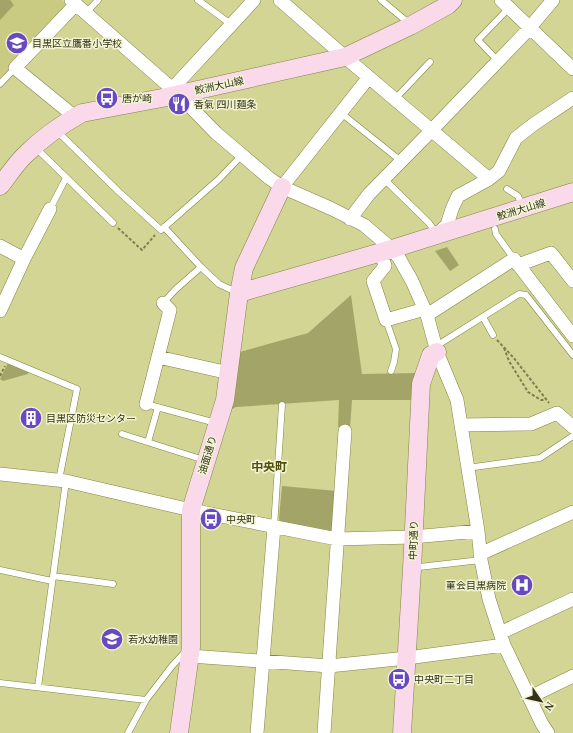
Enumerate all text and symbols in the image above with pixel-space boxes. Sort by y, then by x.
school or university icon: 目黒区立鷹番小学校 [4,30,30,56]
place label: 目黒区立鷹番小学校 [32,38,122,49]
street label: 鮫洲大山線 [194,75,245,96]
bus stop icon: 唐が崎 [94,85,120,111]
restaurant icon: 香氣 四川麺条 [166,91,192,117]
place label: 唐が崎 [122,93,152,104]
place label: 香氣 四川麺条 [194,99,257,110]
street label: 鮫洲大山線 [496,197,547,222]
building icon: 目黒区防災センター [18,405,44,431]
place label: 目黒区防災センター [46,413,136,424]
street label: 油面通り [196,434,219,476]
district label: 中央町 [251,460,287,474]
bus stop icon: 中央町 [198,506,224,532]
place label: 中央町 [226,514,256,525]
street label: 中町通り [407,520,420,560]
hospital icon: 菫会目黒病院 [509,572,535,598]
place label: 菫会目黒病院 [446,580,506,591]
school or university icon: 若水幼稚園 [99,626,125,652]
place label: 若水幼稚園 [128,634,178,645]
bus stop icon: 中央町二丁目 [386,666,412,692]
place label: 中央町二丁目 [414,674,474,685]
north arrow [521,681,561,721]
text: N [542,700,556,713]

